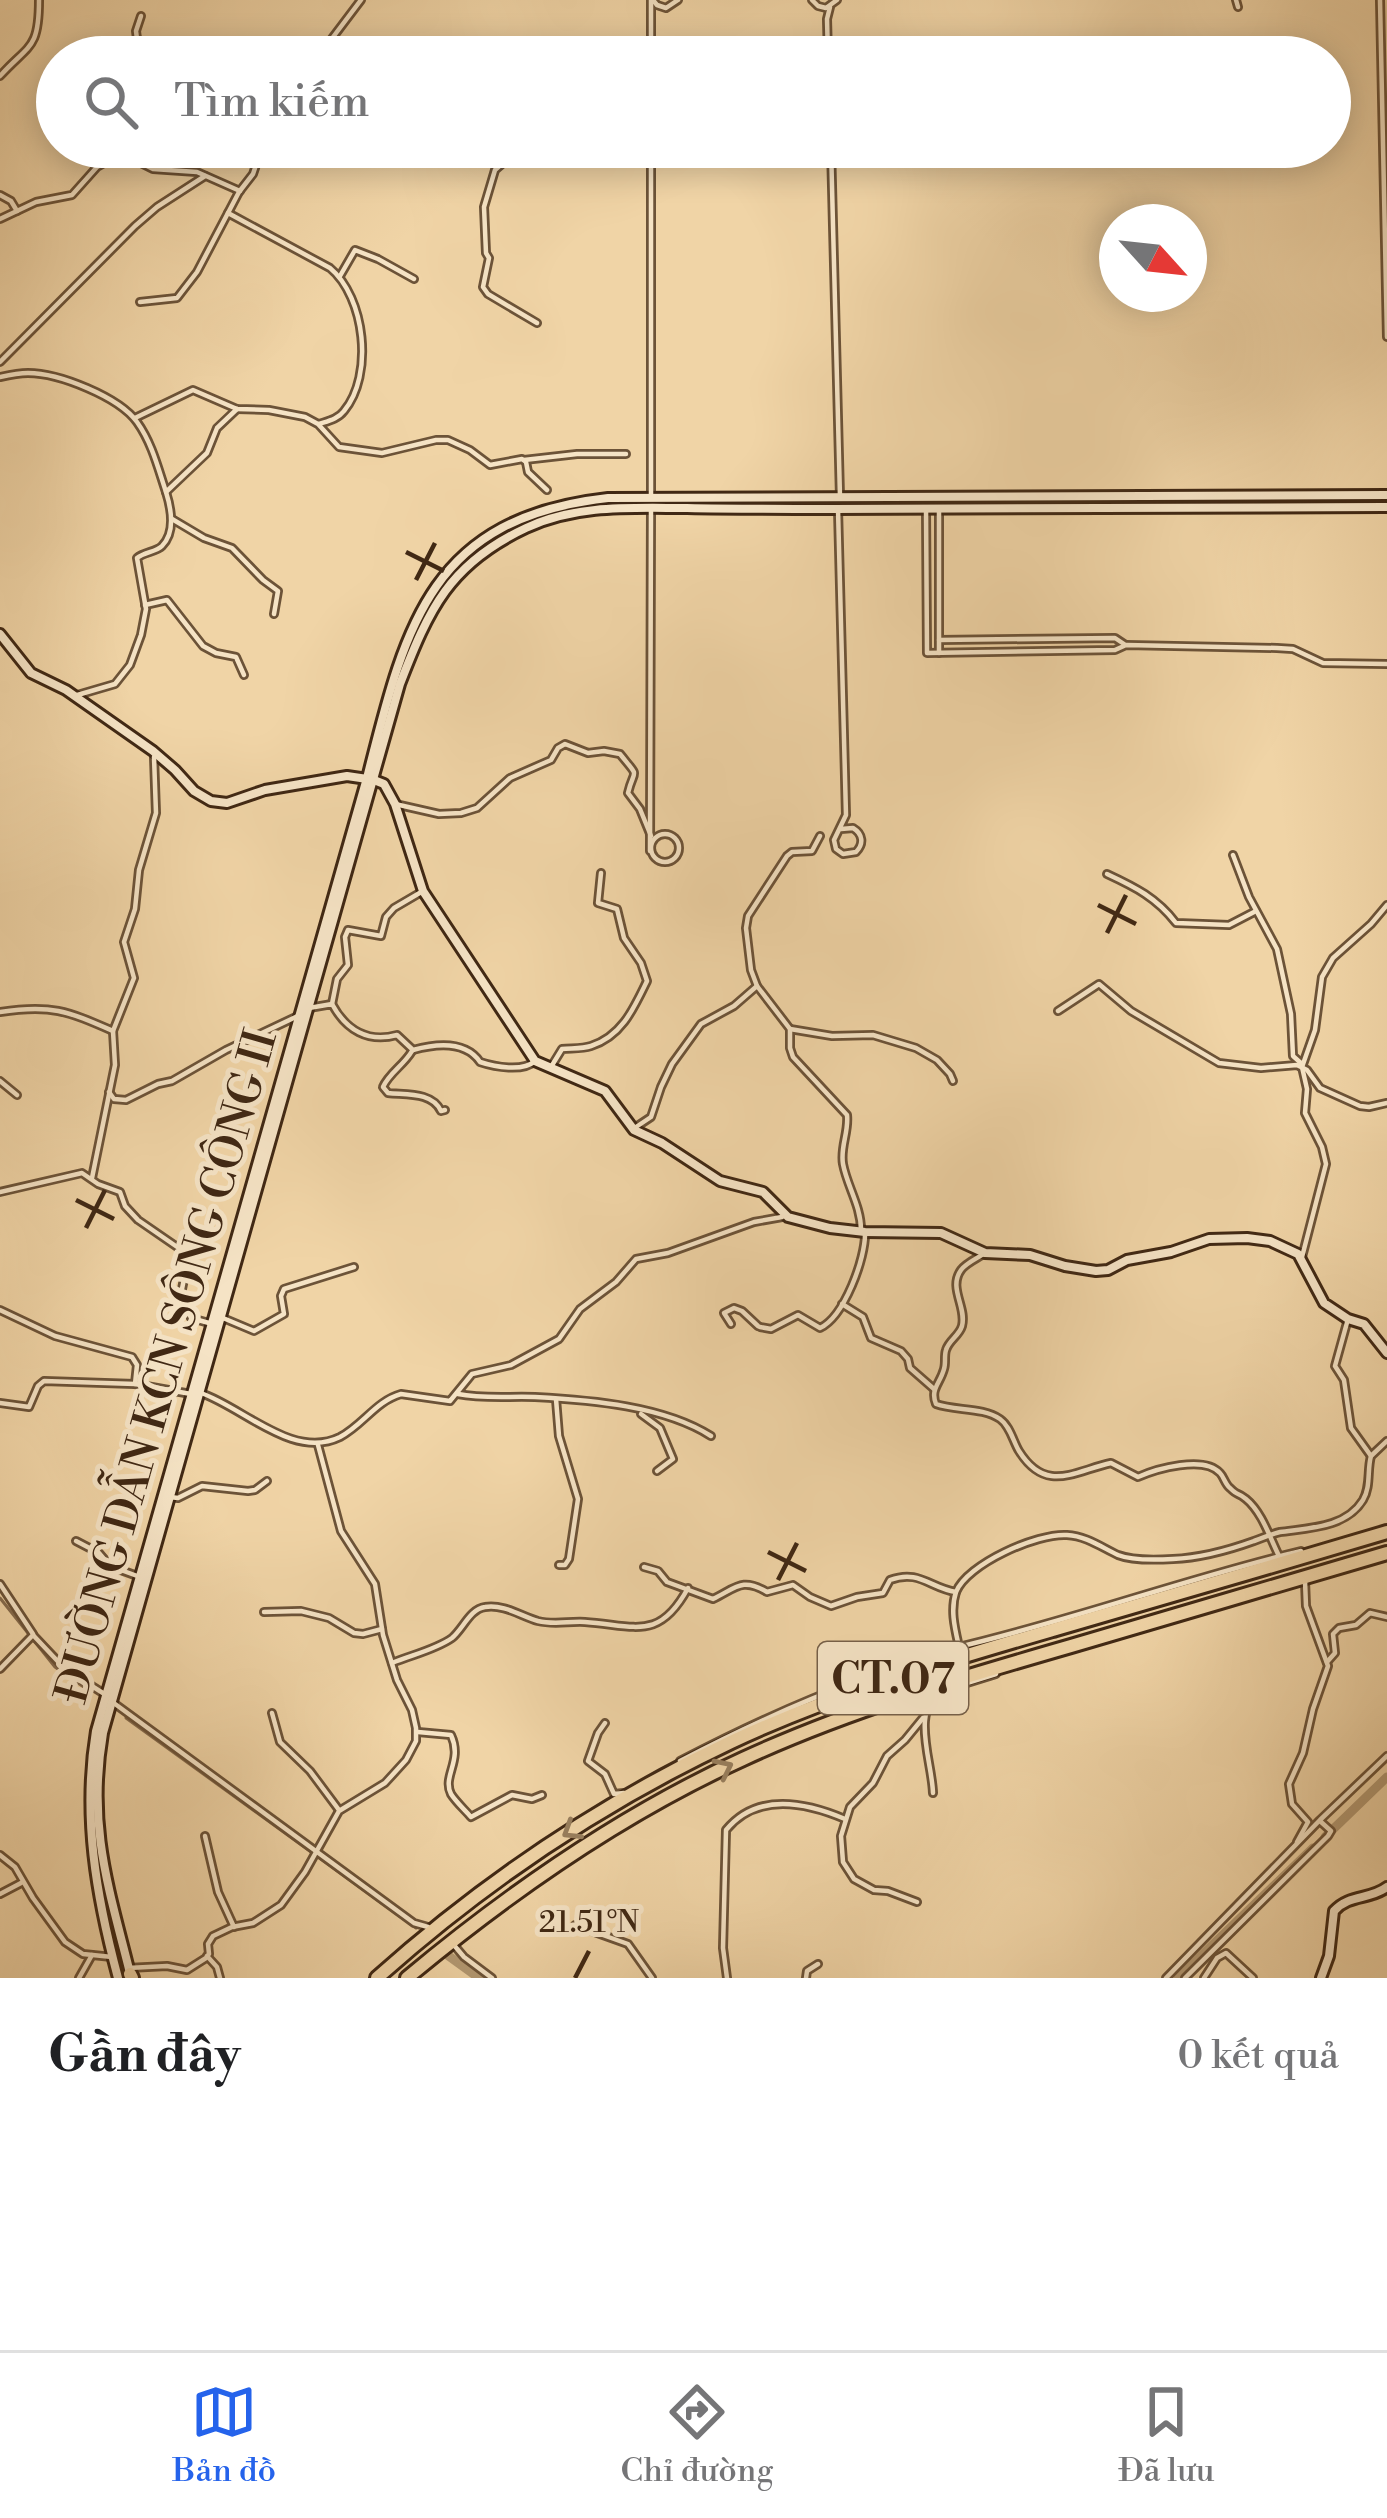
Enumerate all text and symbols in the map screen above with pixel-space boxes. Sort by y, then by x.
search box [36,36,1351,168]
icon: search [78,69,144,135]
text: Tìm kiếm [174,74,369,131]
north arrow [1099,204,1207,312]
street label: ĐƯỜNG DẪN KCN SÔNG CÔNG II [35,1021,291,1710]
road number: CT.07 [818,1642,968,1714]
one-way arrow [711,1760,733,1783]
one-way arrow [562,1817,584,1839]
text: 21.51°N [539,1904,639,1942]
text: Gần đây [48,2024,241,2088]
text: 0 kết quả [1177,2032,1339,2081]
tab: Bản đồ [172,2379,276,2492]
tab: Chỉ đường [621,2379,774,2492]
tab: Đã lưu [1118,2379,1215,2492]

